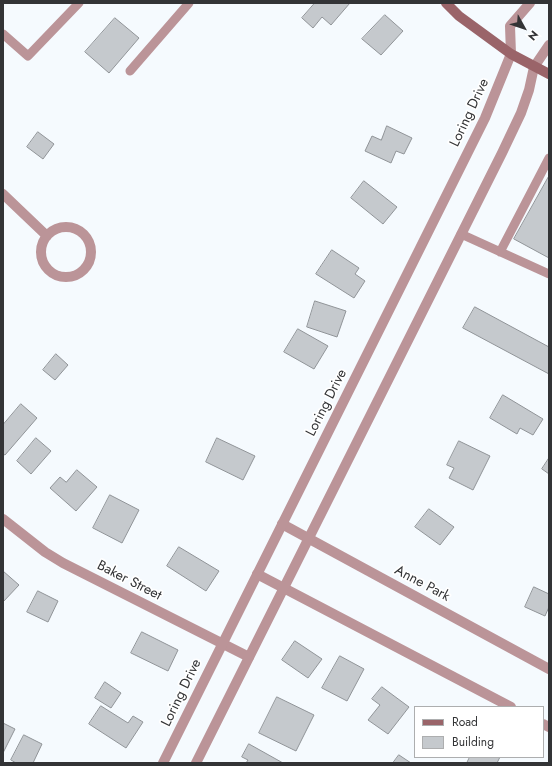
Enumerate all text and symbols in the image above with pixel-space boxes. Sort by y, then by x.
north arrow [504,8,544,48]
text: N [524,27,542,44]
street label: Loring Drive [447,76,493,150]
street label: Loring Drive [303,367,351,439]
street label: Baker Street [94,558,164,604]
street label: Anne Park [391,562,453,606]
street label: Loring Drive [158,656,206,730]
legend [414,706,544,758]
text: Road [452,713,478,731]
text: Building [452,733,494,751]

